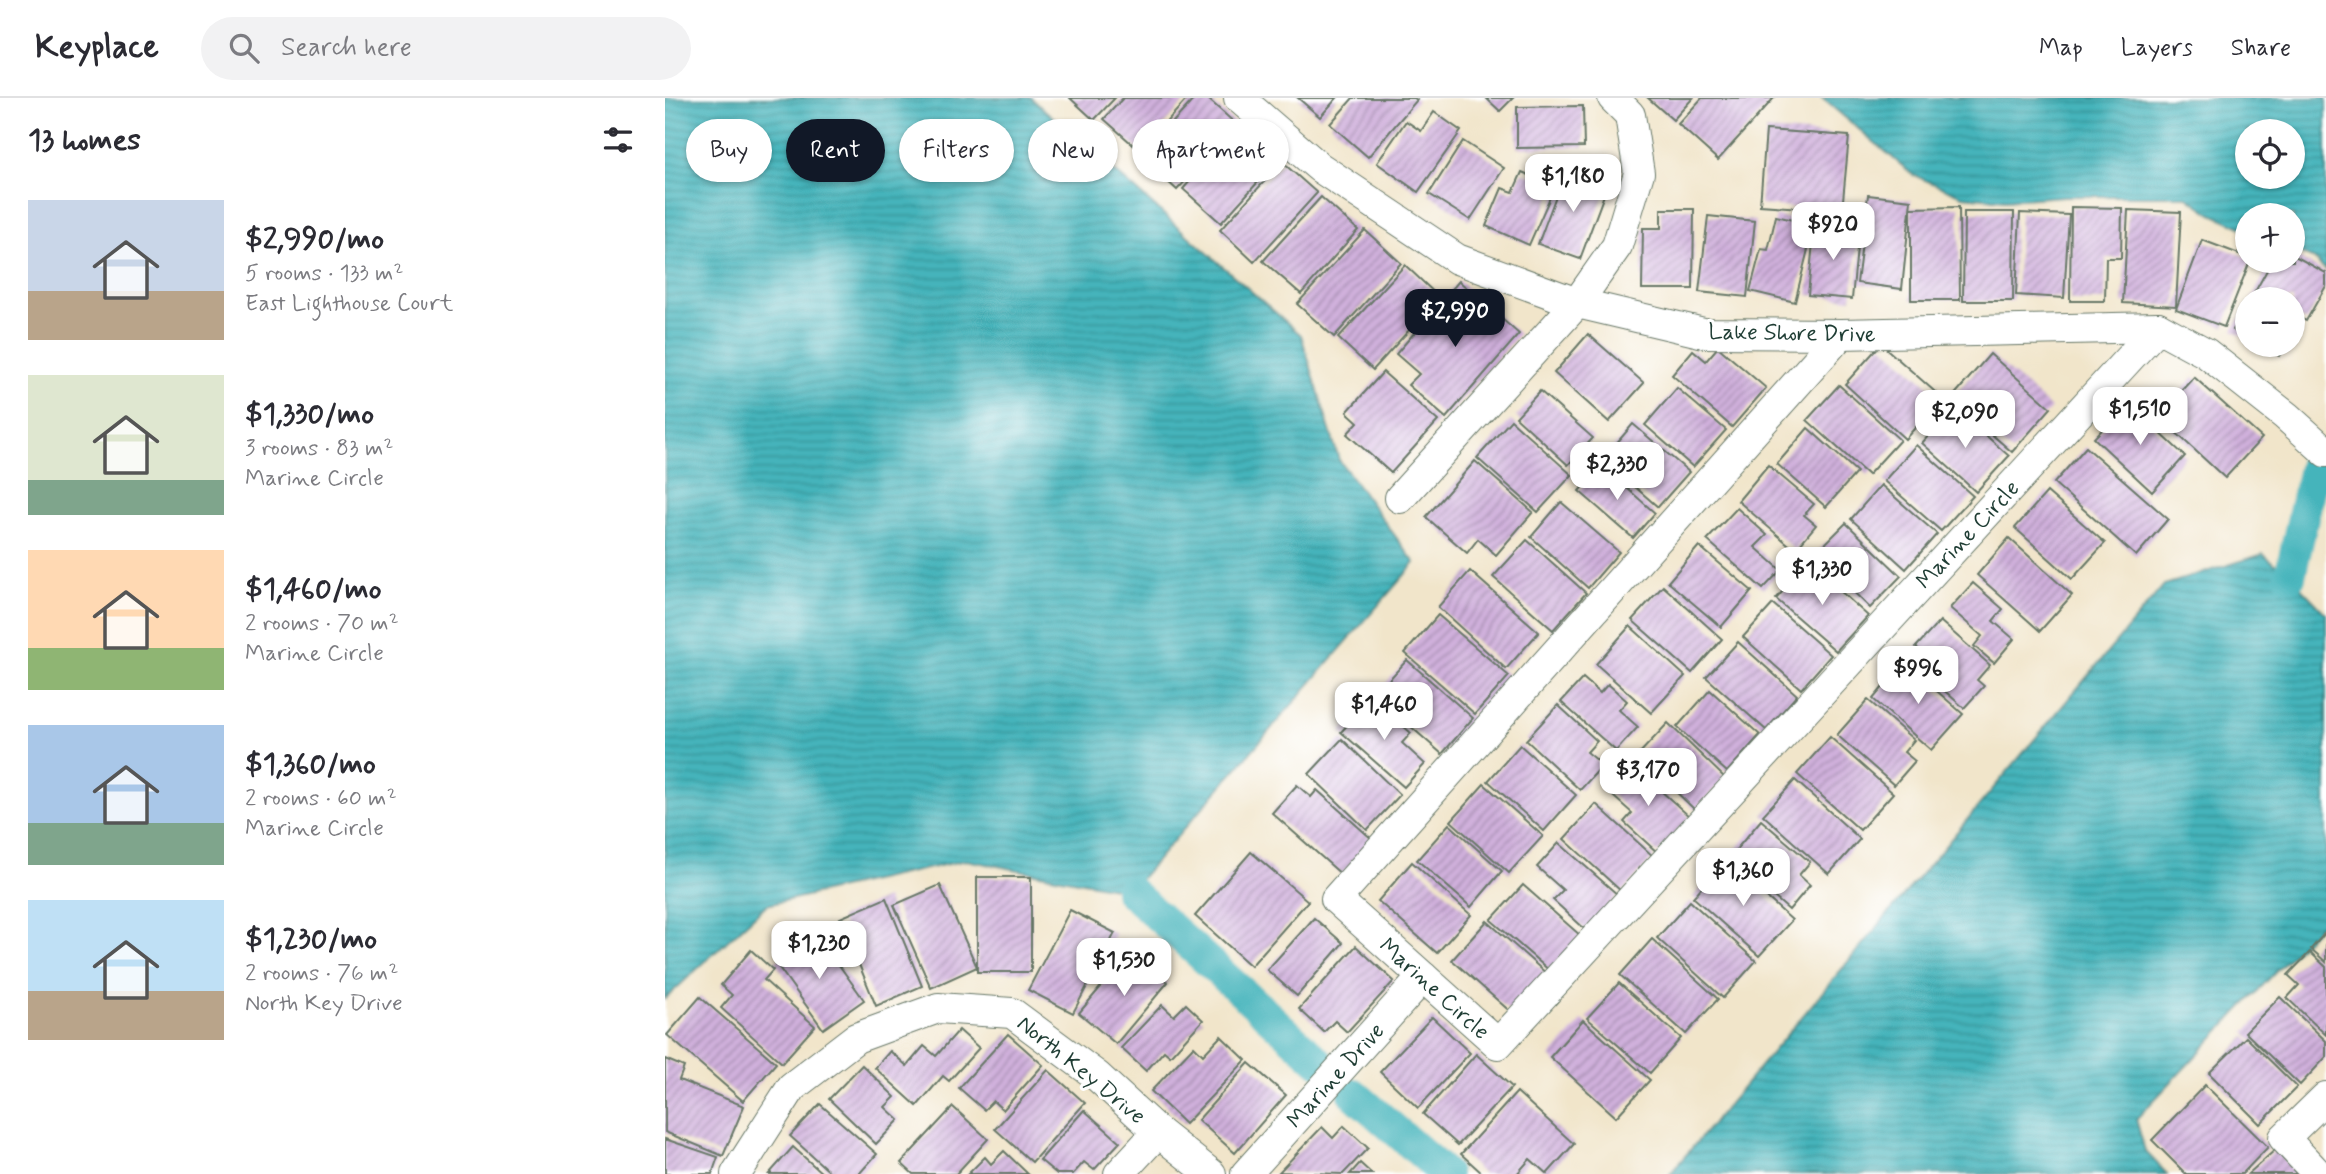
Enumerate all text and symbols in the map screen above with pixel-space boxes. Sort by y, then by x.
search box [201,17,691,80]
text: Keyplace [35,26,159,70]
icon: search [225,29,263,67]
text: Search here [281,31,412,65]
text: Map [2039,33,2083,64]
text: Layers [2121,33,2193,64]
text: Share [2231,33,2291,64]
chip: Buy [686,119,772,182]
chip: Rent [786,119,885,182]
chip: Filters [899,119,1014,182]
chip: New [1028,119,1118,182]
chip: Apartment [1132,119,1289,182]
map controls [2235,119,2305,357]
button: locate [2235,119,2305,189]
text: 13 homes [28,121,141,160]
icon: filters [599,121,637,159]
pin: $1,180 [1516,155,1630,214]
text: $1,180 [1541,162,1605,192]
pin: $920 [1792,202,1874,262]
button: + [2235,203,2305,273]
text: $920 [1808,210,1858,240]
text: $2,990/mo [245,220,384,259]
icon: home [84,228,168,312]
text: 5 rooms · 133 m² [245,259,404,289]
button: − [2235,287,2305,357]
text: East Lighthouse Court [245,289,453,319]
pin: $2,990 [1398,289,1512,349]
text: $2,990 [1421,297,1489,327]
street label: Lake Shore Drive [1708,318,1876,350]
pin: $1,510 [2083,388,2197,447]
pin: $2,090 [1908,390,2022,450]
text: $1,330/mo [245,395,374,434]
text: $1,510 [2109,395,2171,425]
text: $2,090 [1931,398,1999,428]
icon: home [84,403,168,487]
text: 3 rooms · 83 m² [245,434,393,464]
pin: $2,330 [1560,442,1674,502]
text: $2,330 [1586,450,1648,480]
text: Marine Circle [245,464,384,494]
street label: Marine Circle [1910,474,2027,596]
pin: $1,330 [1765,547,1879,607]
text: $1,330 [1792,555,1852,585]
text: $1,460/mo [245,570,381,609]
icon: home [84,578,168,662]
text: 2 rooms · 70 m² [245,609,399,639]
text: Marine Circle [245,639,384,669]
pin: $996 [1877,646,1959,706]
text: $996 [1893,654,1943,684]
pin: $1,460 [1327,682,1441,742]
text: $1,460 [1351,690,1417,720]
text: $1,360/mo [245,745,376,784]
pin: $3,170 [1591,748,1705,808]
icon: home [84,753,168,837]
text: $3,170 [1616,756,1680,786]
text: 2 rooms · 60 m² [245,784,397,814]
text: Marine Circle [245,814,384,844]
pin: $1,360 [1686,848,1800,908]
text: $1,360 [1712,856,1774,886]
text: $1,230/mo [245,920,377,959]
pin: $1,230 [762,922,876,981]
icon: home [84,928,168,1012]
text: $1,230 [787,929,851,959]
street label: Marine Circle [1372,932,1495,1047]
pin: $1,530 [1067,939,1181,998]
text: $1,530 [1092,946,1156,976]
text: 2 rooms · 76 m² [245,959,398,989]
text: North Key Drive [245,989,403,1019]
street label: North Key Drive [1010,1009,1151,1132]
street label: Marine Drive [1281,1017,1392,1136]

